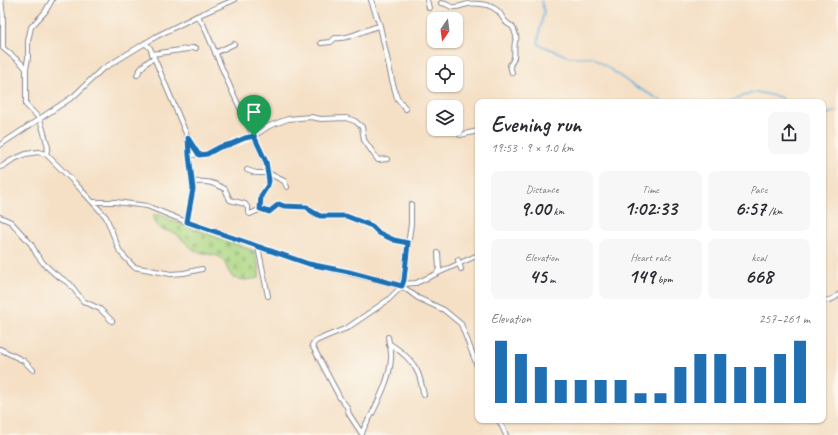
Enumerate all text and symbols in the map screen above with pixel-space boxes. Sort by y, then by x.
north arrow [427,12,463,48]
map controls [427,12,463,136]
button: locate [427,56,463,92]
pin [237,95,271,136]
button: layers [427,100,463,136]
icon: arrive [243,101,265,123]
text: Evening run [491,111,581,139]
button: share [768,112,810,154]
text: 19:53 · 9 × 1.0 km [491,140,574,156]
text: Distance [526,182,559,196]
text: Time [642,182,659,196]
text: Pace [750,182,767,196]
text: 9.00 [520,196,551,221]
text: 1:02:33 [624,196,677,221]
text: 6:57 [735,196,766,221]
text: km [551,204,564,218]
text: /km [766,204,783,218]
text: Elevation [525,250,559,264]
text: Heart rate [630,250,671,264]
text: kcal [752,250,766,264]
text: 45 [529,264,547,289]
text: 149 [628,264,655,289]
text: 668 [745,264,773,289]
text: m [547,272,555,286]
text: bpm [655,272,673,286]
text: Elevation [491,311,531,327]
text: 257–261 m [759,311,810,327]

